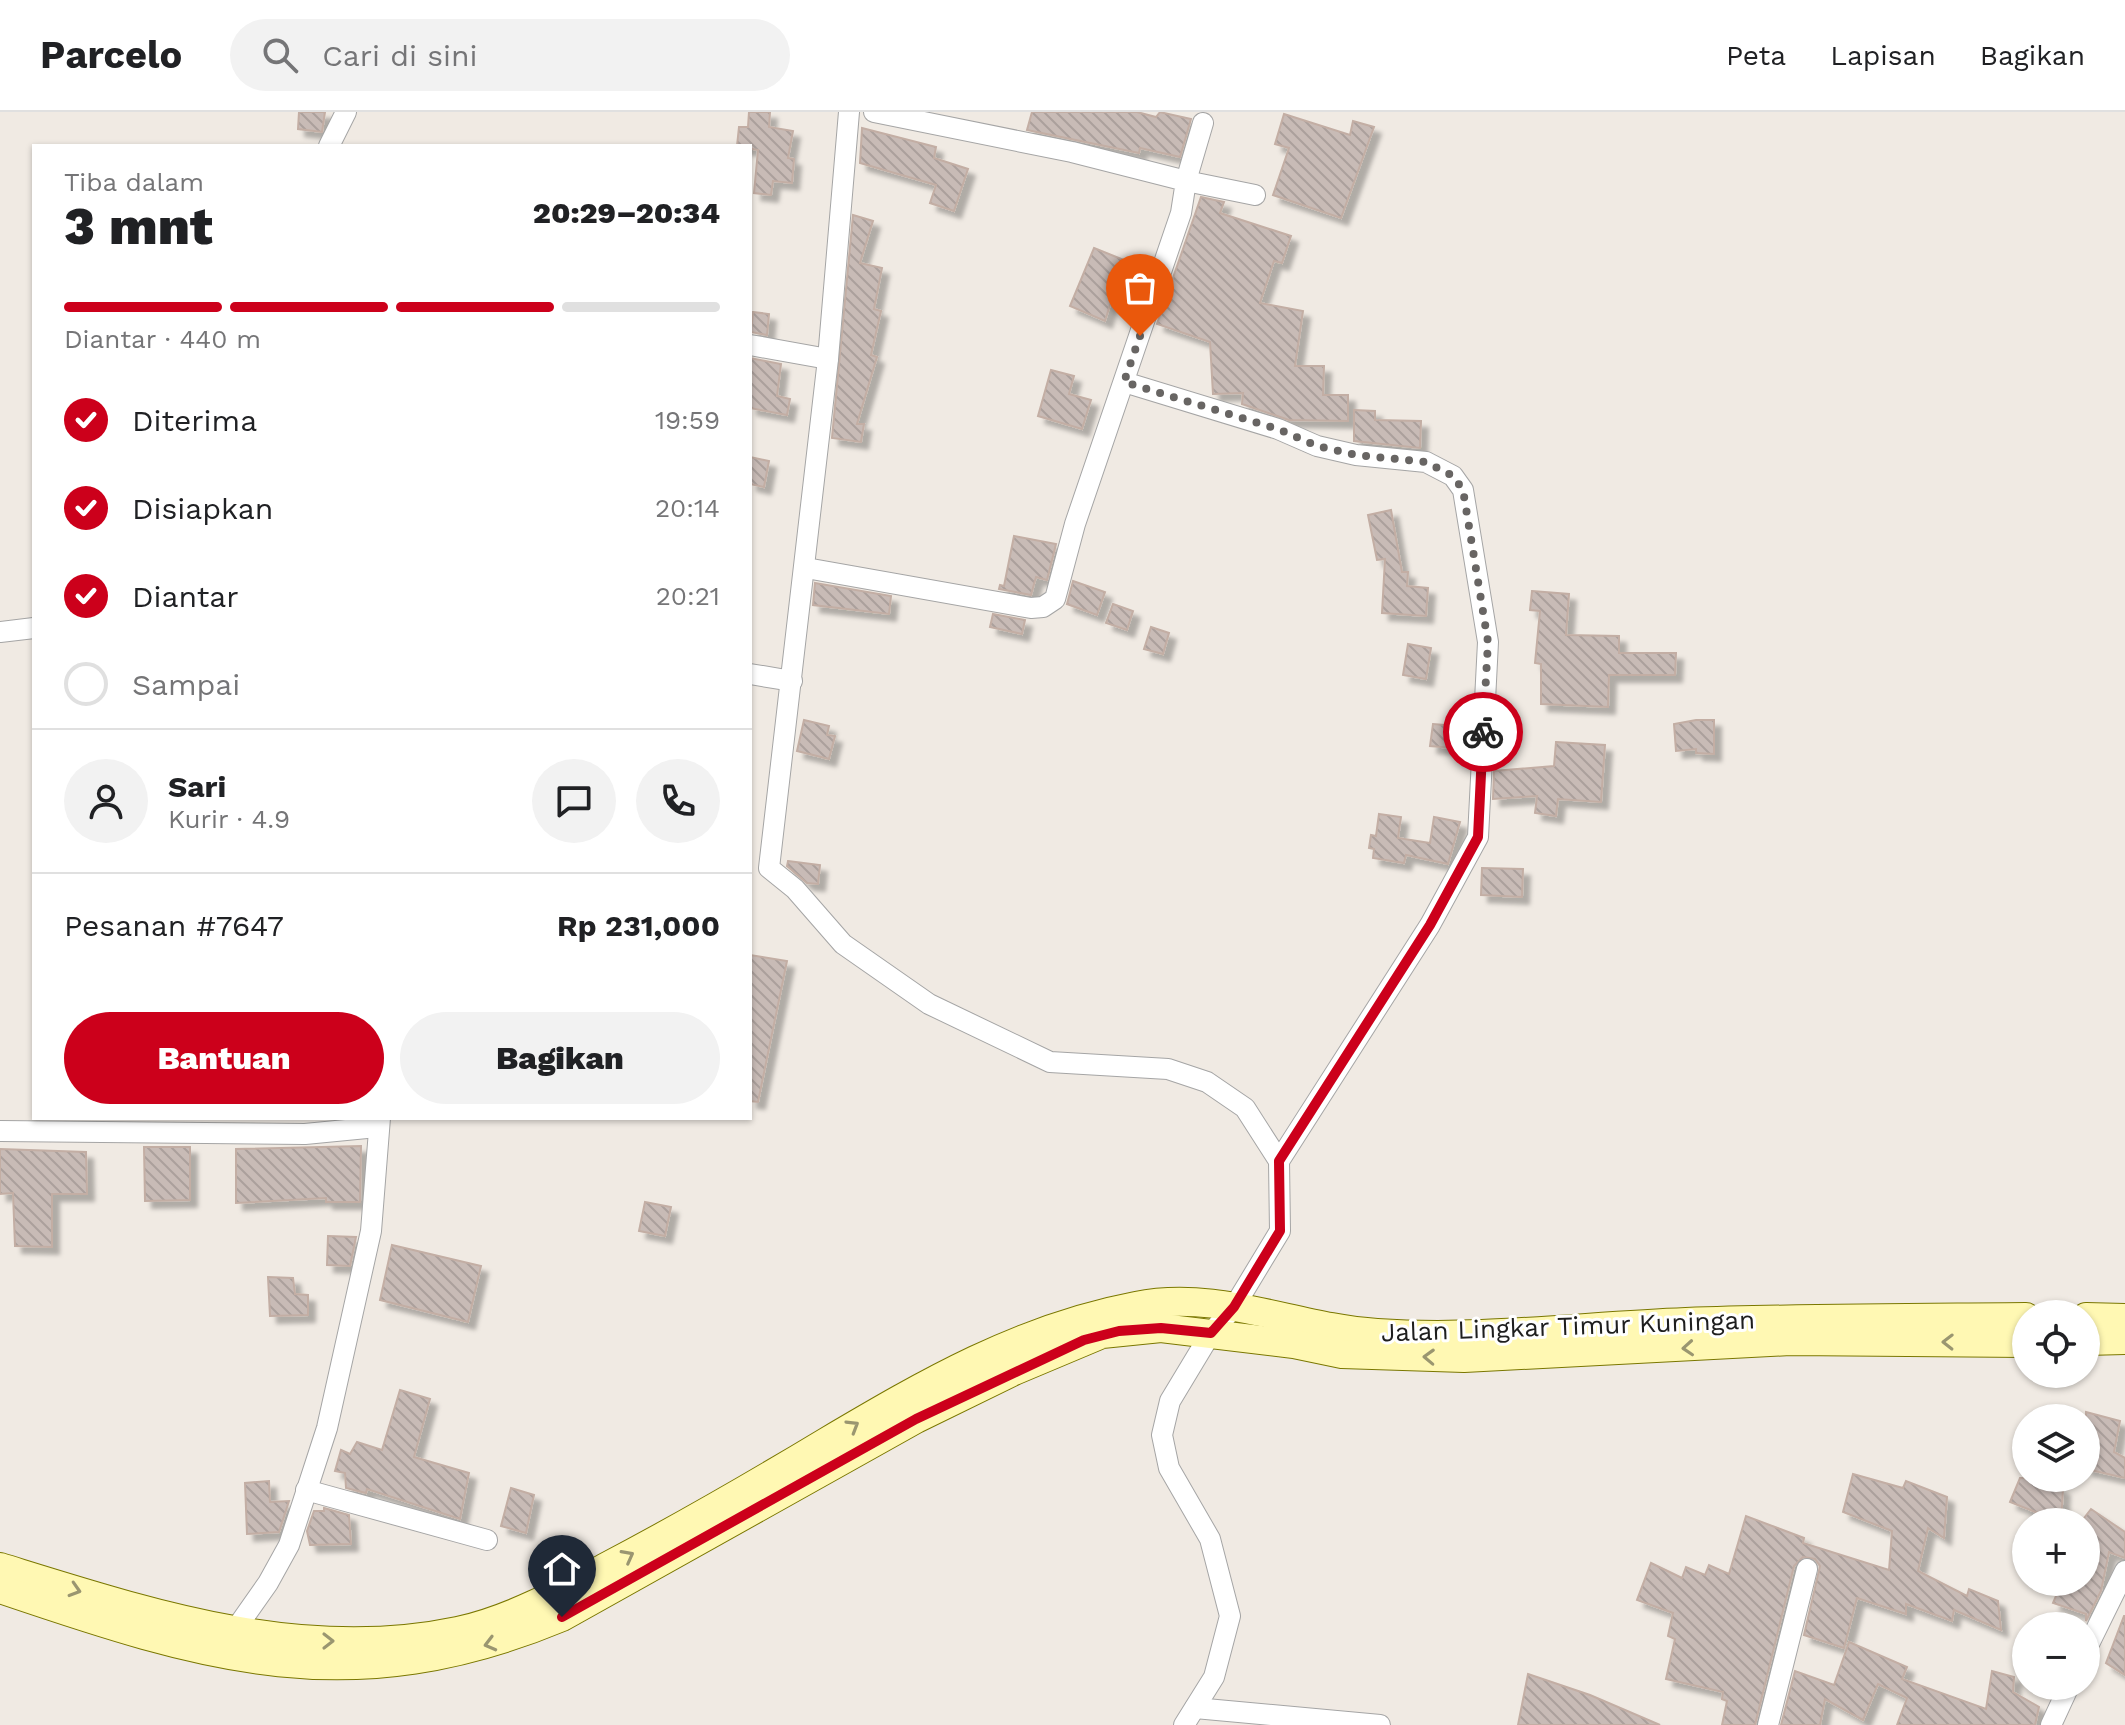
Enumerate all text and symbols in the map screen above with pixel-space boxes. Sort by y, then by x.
search box [230,19,790,91]
text: Parcelo [40,33,182,77]
icon: search [258,33,302,77]
text: Cari di sini [322,38,478,73]
text: Peta [1726,39,1786,72]
text: Lapisan [1830,39,1936,72]
text: Bagikan [1980,39,2085,72]
text: Tiba dalam [64,167,204,197]
text: 20:29–20:34 [533,195,720,230]
text: 3 mnt [64,196,213,257]
pin [1106,254,1174,336]
icon: bag [1118,266,1162,310]
text: Diantar · 440 m [64,324,261,354]
icon: check [64,398,108,442]
text: Diterima [132,403,257,438]
text: 19:59 [655,405,720,435]
icon: check [64,486,108,530]
text: Disiapkan [132,491,273,526]
text: 20:14 [655,493,720,523]
icon: check [64,574,108,618]
text: Diantar [132,579,239,614]
text: 20:21 [656,581,720,611]
text: Sampai [132,667,240,702]
courier [1443,692,1523,772]
icon: bike [1461,710,1505,754]
button: person [64,759,148,843]
button: chat [532,759,616,843]
button: phone [636,759,720,843]
text: Sari [168,769,226,804]
text: Kurir · 4.9 [168,804,290,834]
text: Pesanan #7647 [64,908,284,943]
text: Rp 231,000 [557,908,720,943]
button: Bantuan [64,1012,384,1104]
button: Bagikan [400,1012,720,1104]
map controls [2012,1300,2100,1700]
button: locate [2012,1300,2100,1388]
street label: Jalan Lingkar Timur Kuningan [1380,1304,1756,1348]
one-way arrow [1941,1333,1954,1351]
one-way arrow [1681,1339,1694,1356]
one-way arrow [1422,1348,1434,1365]
button: layers [2012,1404,2100,1492]
one-way arrow [844,1420,859,1436]
button: + [2012,1508,2100,1596]
pin [528,1535,596,1617]
icon: home [540,1547,584,1591]
one-way arrow [619,1550,633,1566]
one-way arrow [67,1581,81,1597]
button: − [2012,1612,2100,1700]
one-way arrow [322,1632,335,1650]
one-way arrow [484,1635,498,1652]

